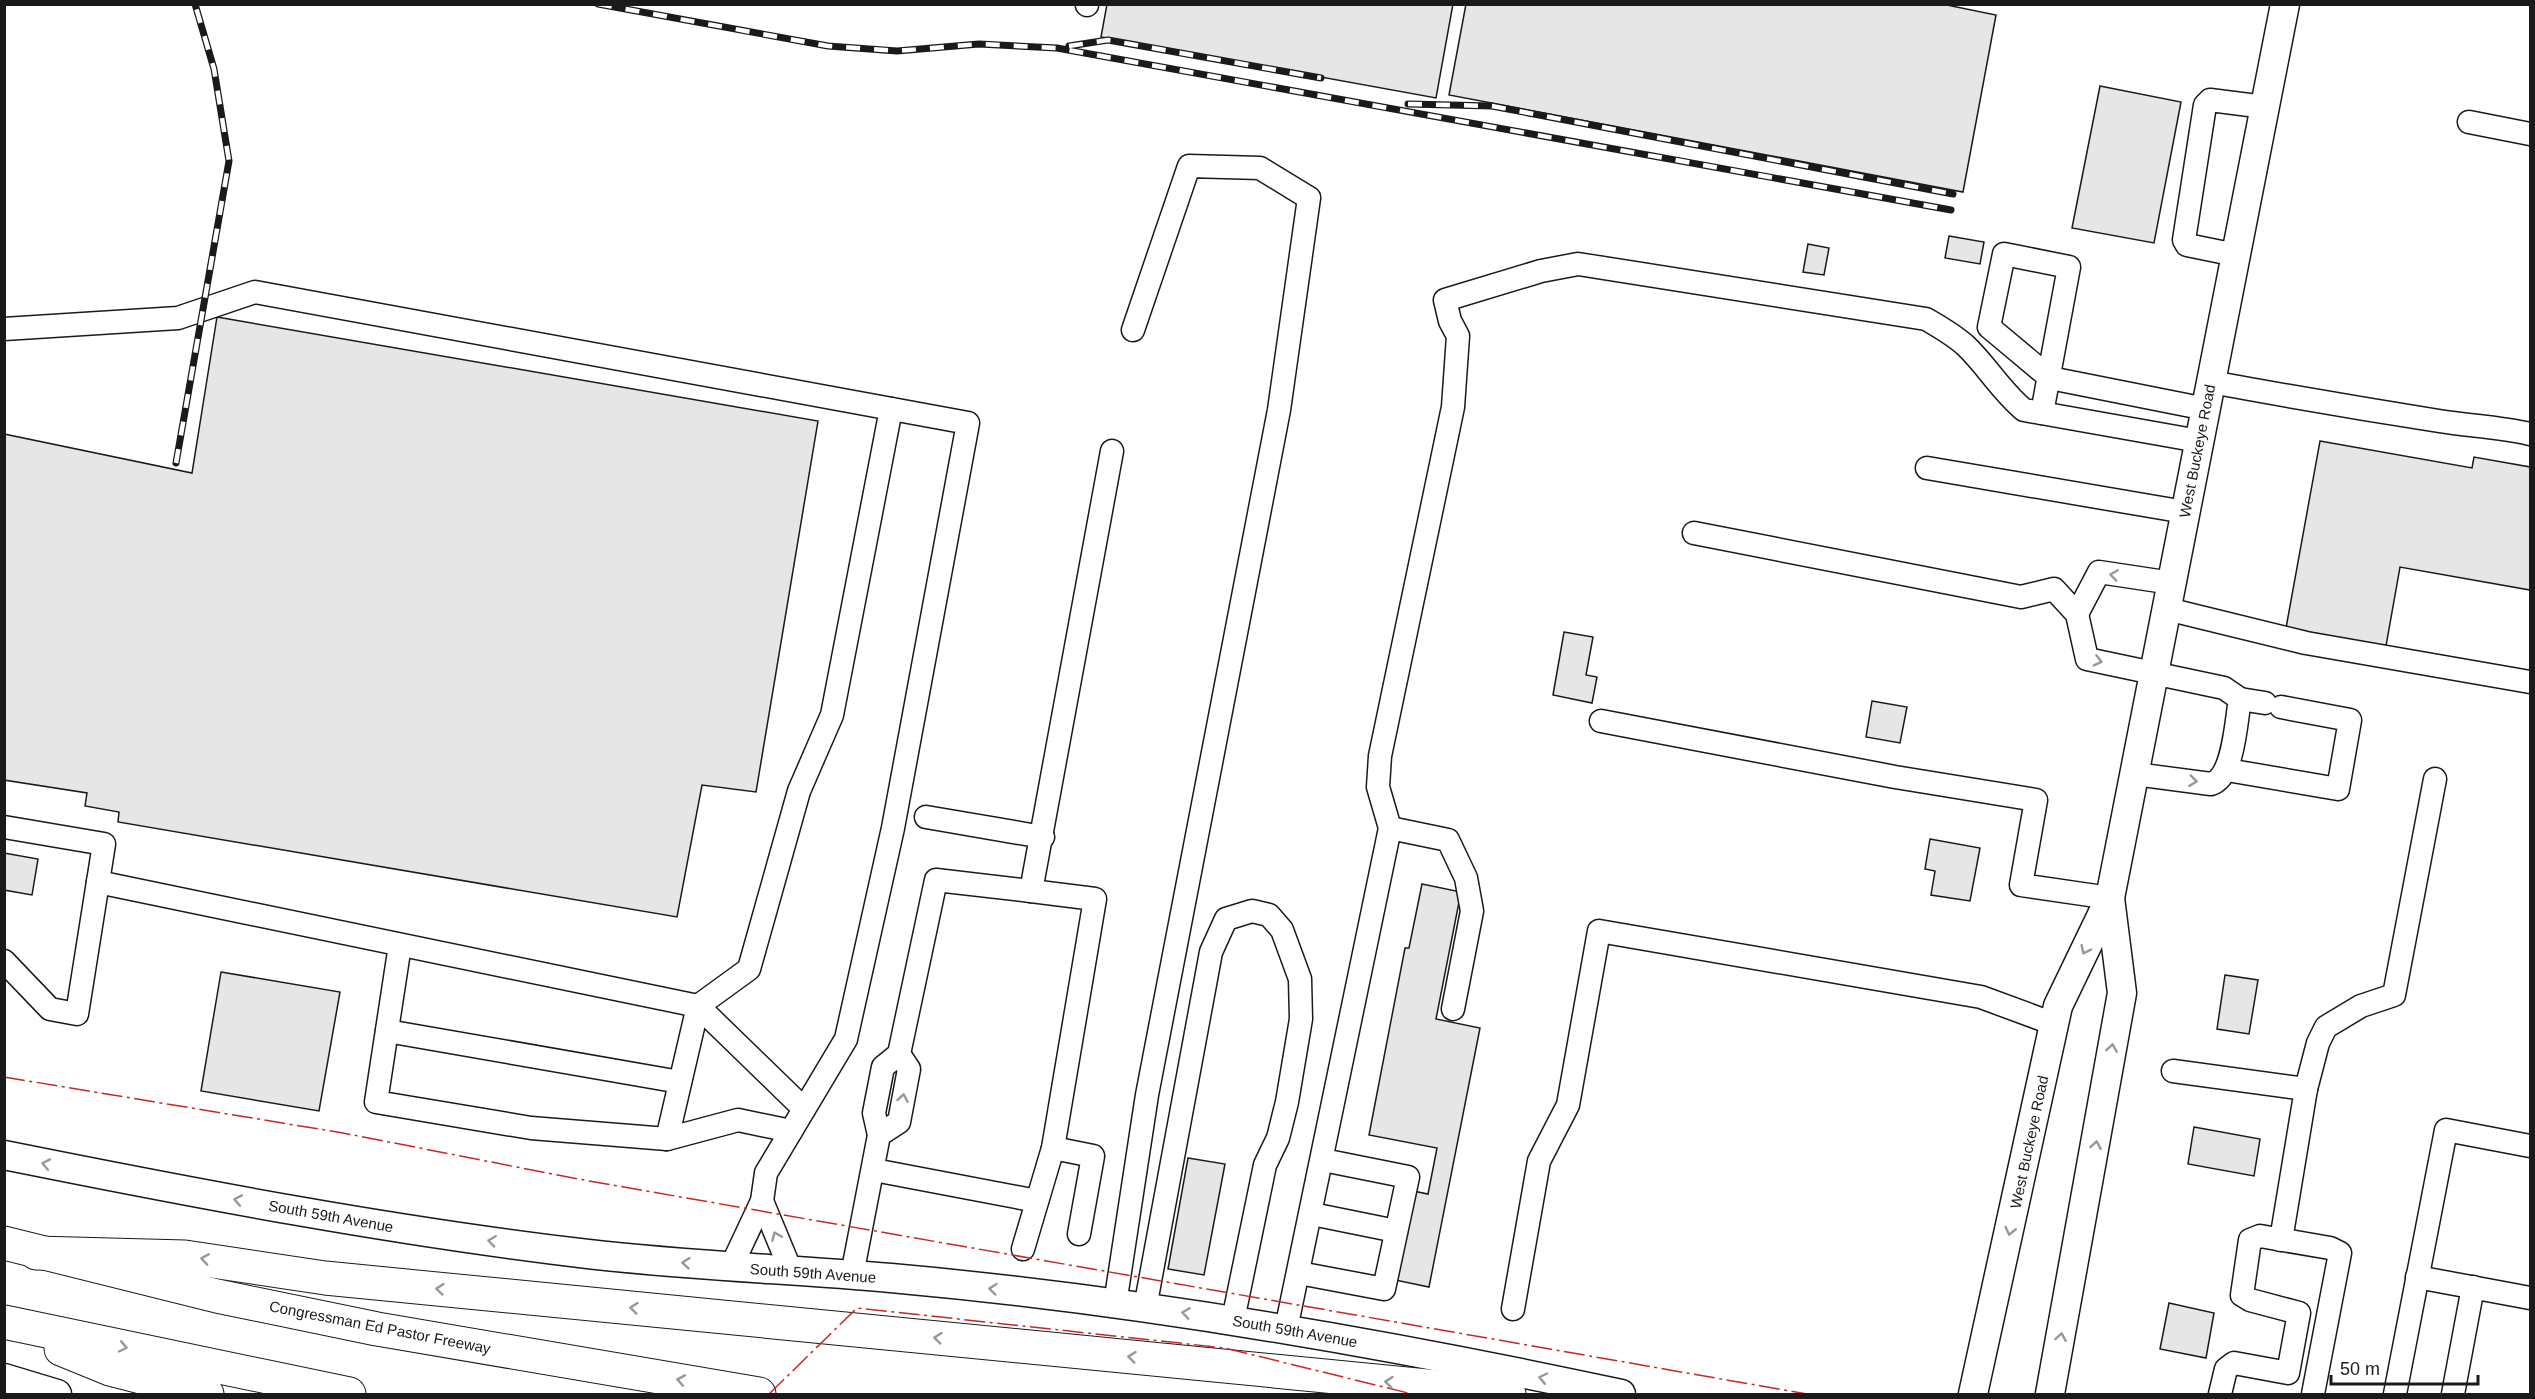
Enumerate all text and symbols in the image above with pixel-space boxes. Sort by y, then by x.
street label: West Buckeye Road [2176,383,2218,519]
one-way arrow [2109,569,2118,581]
one-way arrow [2093,654,2103,667]
one-way arrow [2188,775,2197,787]
one-way arrow [2080,944,2092,955]
one-way arrow [2106,1044,2118,1053]
street label: West Buckeye Road [2007,1074,2051,1210]
one-way arrow [896,1094,909,1104]
one-way arrow [2089,1140,2102,1150]
one-way arrow [42,1158,52,1171]
one-way arrow [233,1194,243,1207]
street label: South 59th Avenue [267,1197,395,1235]
one-way arrow [2004,1226,2017,1236]
one-way arrow [771,1231,783,1242]
one-way arrow [488,1235,497,1248]
one-way arrow [200,1254,209,1266]
one-way arrow [682,1257,691,1270]
street label: South 59th Avenue [749,1260,877,1286]
one-way arrow [435,1283,444,1296]
one-way arrow [988,1284,997,1296]
street label: Congressman Ed Pastor Freeway [268,1297,493,1357]
one-way arrow [629,1302,638,1315]
one-way arrow [1182,1308,1191,1320]
street label: South 59th Avenue [1231,1312,1359,1350]
one-way arrow [933,1332,942,1345]
one-way arrow [2054,1332,2067,1342]
one-way arrow [118,1340,128,1353]
scale bar [2331,1348,2478,1386]
one-way arrow [1127,1351,1136,1364]
text: 50 m [2340,1359,2380,1379]
one-way arrow [1539,1372,1549,1385]
one-way arrow [677,1374,687,1387]
one-way arrow [1384,1376,1393,1389]

